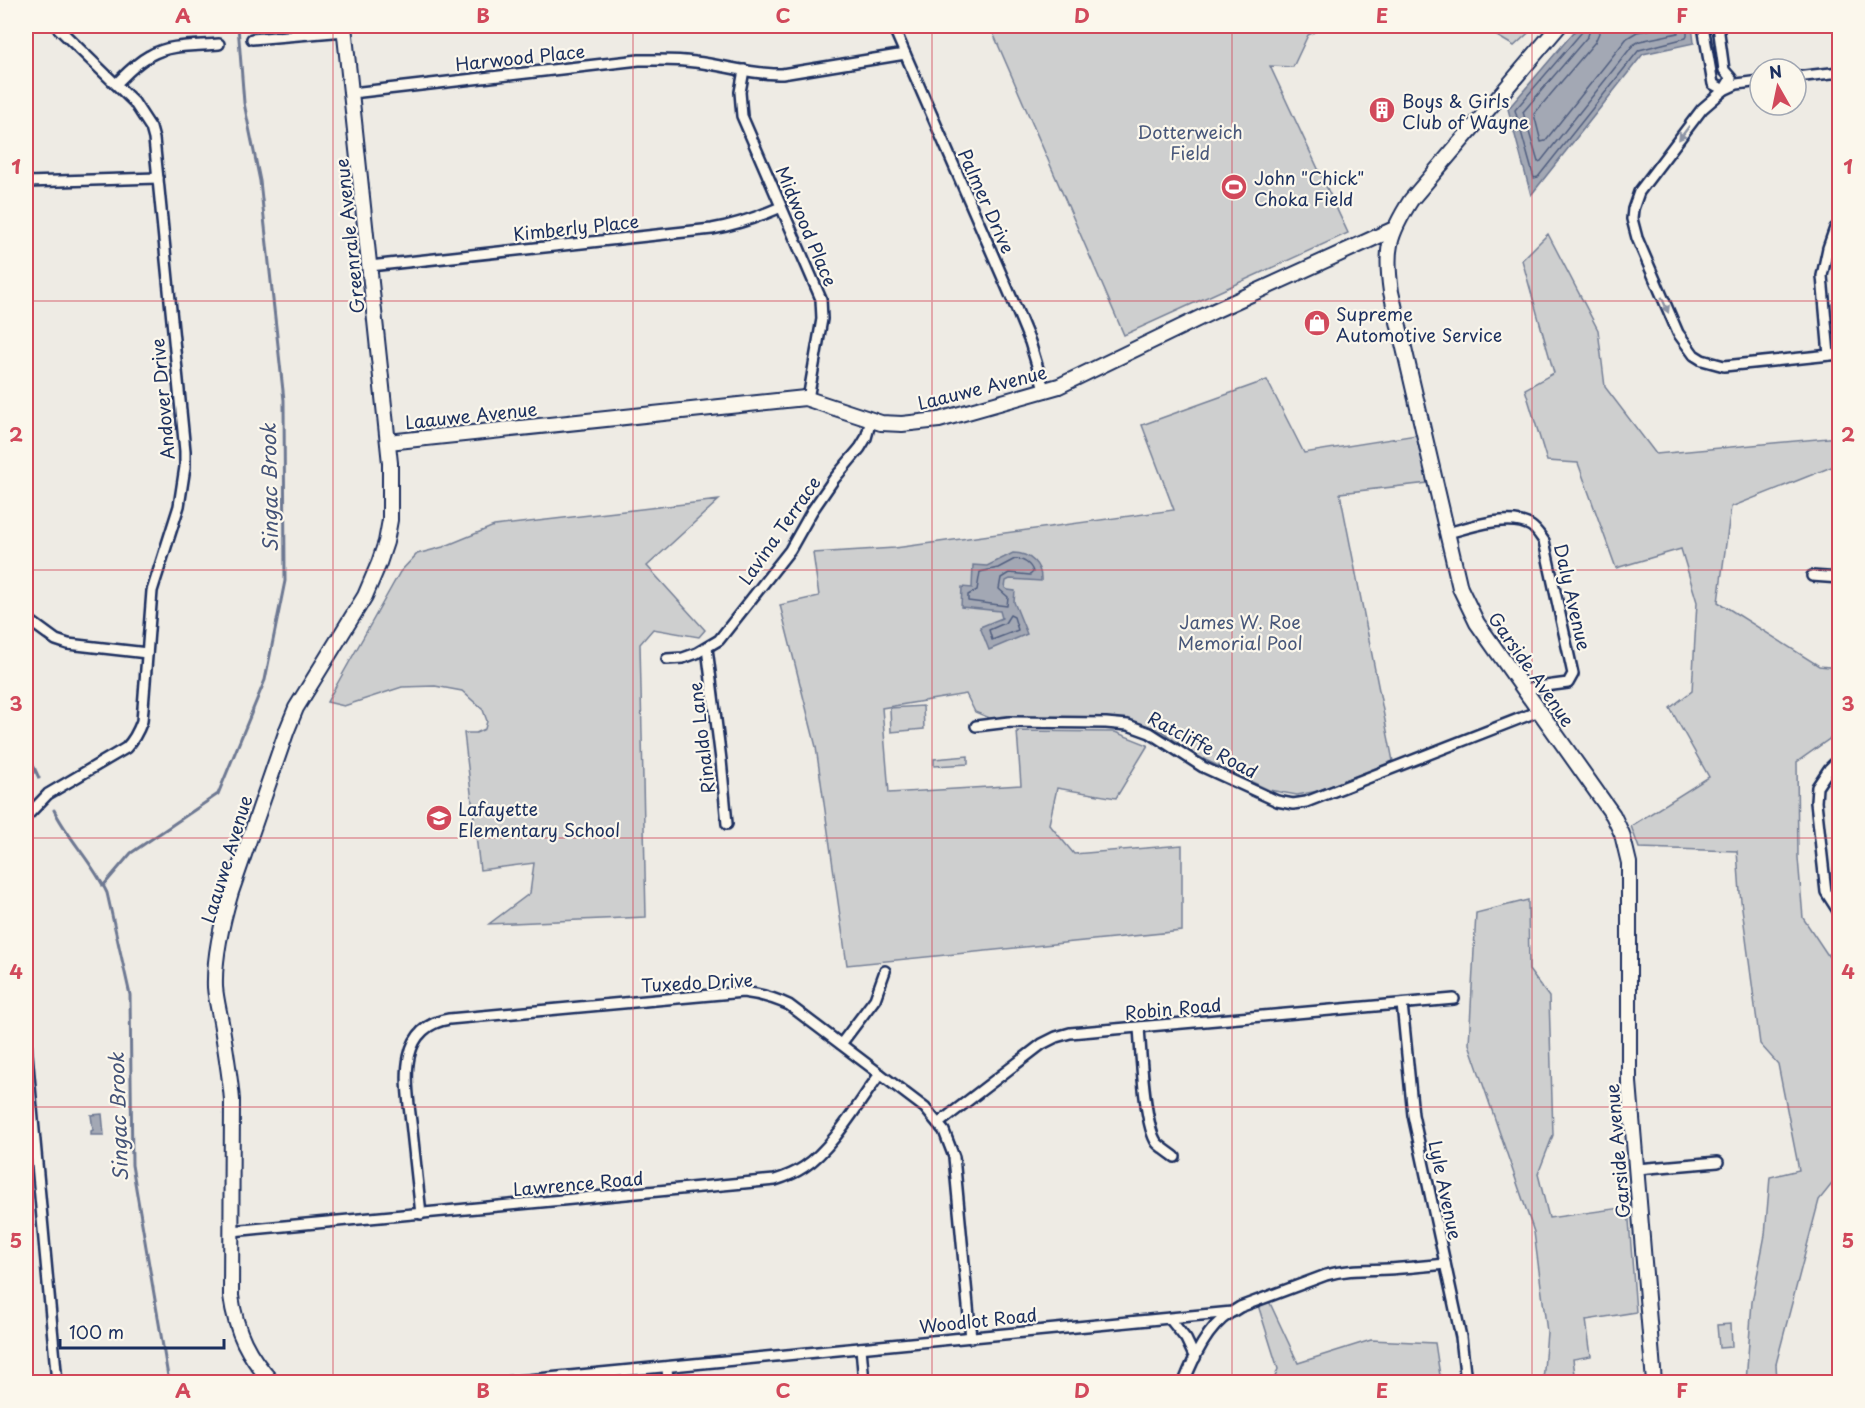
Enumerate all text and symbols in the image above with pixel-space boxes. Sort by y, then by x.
text: A [175,0,191,30]
text: B [476,0,490,30]
text: C [775,0,791,30]
text: D [1074,0,1090,30]
text: E [1376,0,1388,30]
text: F [1676,0,1688,30]
street label: Harwood Place [454,37,586,77]
north arrow [1748,57,1808,117]
text: N [1767,58,1784,84]
place label: Boys & Girls Club of Wayne [1402,87,1529,135]
building icon: Boys & Girls Club of Wayne [1367,95,1397,125]
park label: Dotterweich Field [1137,118,1243,166]
one-way arrow [1678,124,1690,140]
street label: Palmer Drive [952,144,1022,258]
text: 1 [11,151,21,181]
text: 1 [1843,151,1853,181]
street label: Greenrale Avenue [327,157,371,315]
street label: Midwood Place [769,162,845,290]
place label: John "Chick" Choka Field [1254,164,1365,212]
sports icon: John "Chick" Choka Field [1219,172,1249,202]
street label: Kimberly Place [512,207,640,247]
one-way arrow [1661,296,1670,314]
place label: Supreme Automotive Service [1336,300,1502,348]
shop icon: Supreme Automotive Service [1302,308,1332,338]
street label: Andover Drive [143,337,181,461]
street label: Laauwe Avenue [914,358,1050,416]
street label: Laauwe Avenue [404,395,539,435]
text: 2 [9,419,23,449]
text: 2 [1841,419,1855,449]
water label: Singac Brook [253,422,285,553]
street label: Lavina Terrace [731,470,827,590]
street label: Daly Avenue [1548,541,1598,653]
street label: Garside Avenue [1482,606,1582,732]
park label: James W. Roe Memorial Pool [1177,608,1303,656]
street label: Rinaldo Lane [681,681,721,795]
text: 3 [9,688,23,718]
text: 3 [1841,688,1855,718]
street label: Ratcliffe Road [1143,704,1263,784]
street label: Laauwe Avenue [194,791,258,926]
place label: Lafayette Elementary School [458,795,620,843]
school or university icon: Lafayette Elementary School [424,803,454,833]
text: 4 [9,956,23,986]
text: 4 [1841,956,1855,986]
street label: Tuxedo Drive [640,966,754,998]
street label: Robin Road [1123,990,1223,1026]
water label: Singac Brook [101,1051,135,1182]
street label: Garside Avenue [1598,1083,1636,1219]
street label: Lyle Avenue [1422,1138,1470,1242]
street label: Lawrence Road [512,1164,644,1202]
text: 5 [10,1225,22,1255]
text: 5 [1842,1225,1854,1255]
street label: Woodlot Road [918,1300,1038,1340]
scale bar [60,1312,224,1350]
text: 100 m [69,1318,124,1345]
text: A [175,1375,191,1405]
text: B [476,1375,490,1405]
text: C [775,1375,791,1405]
text: D [1074,1375,1090,1405]
text: E [1376,1375,1388,1405]
text: F [1676,1375,1688,1405]

